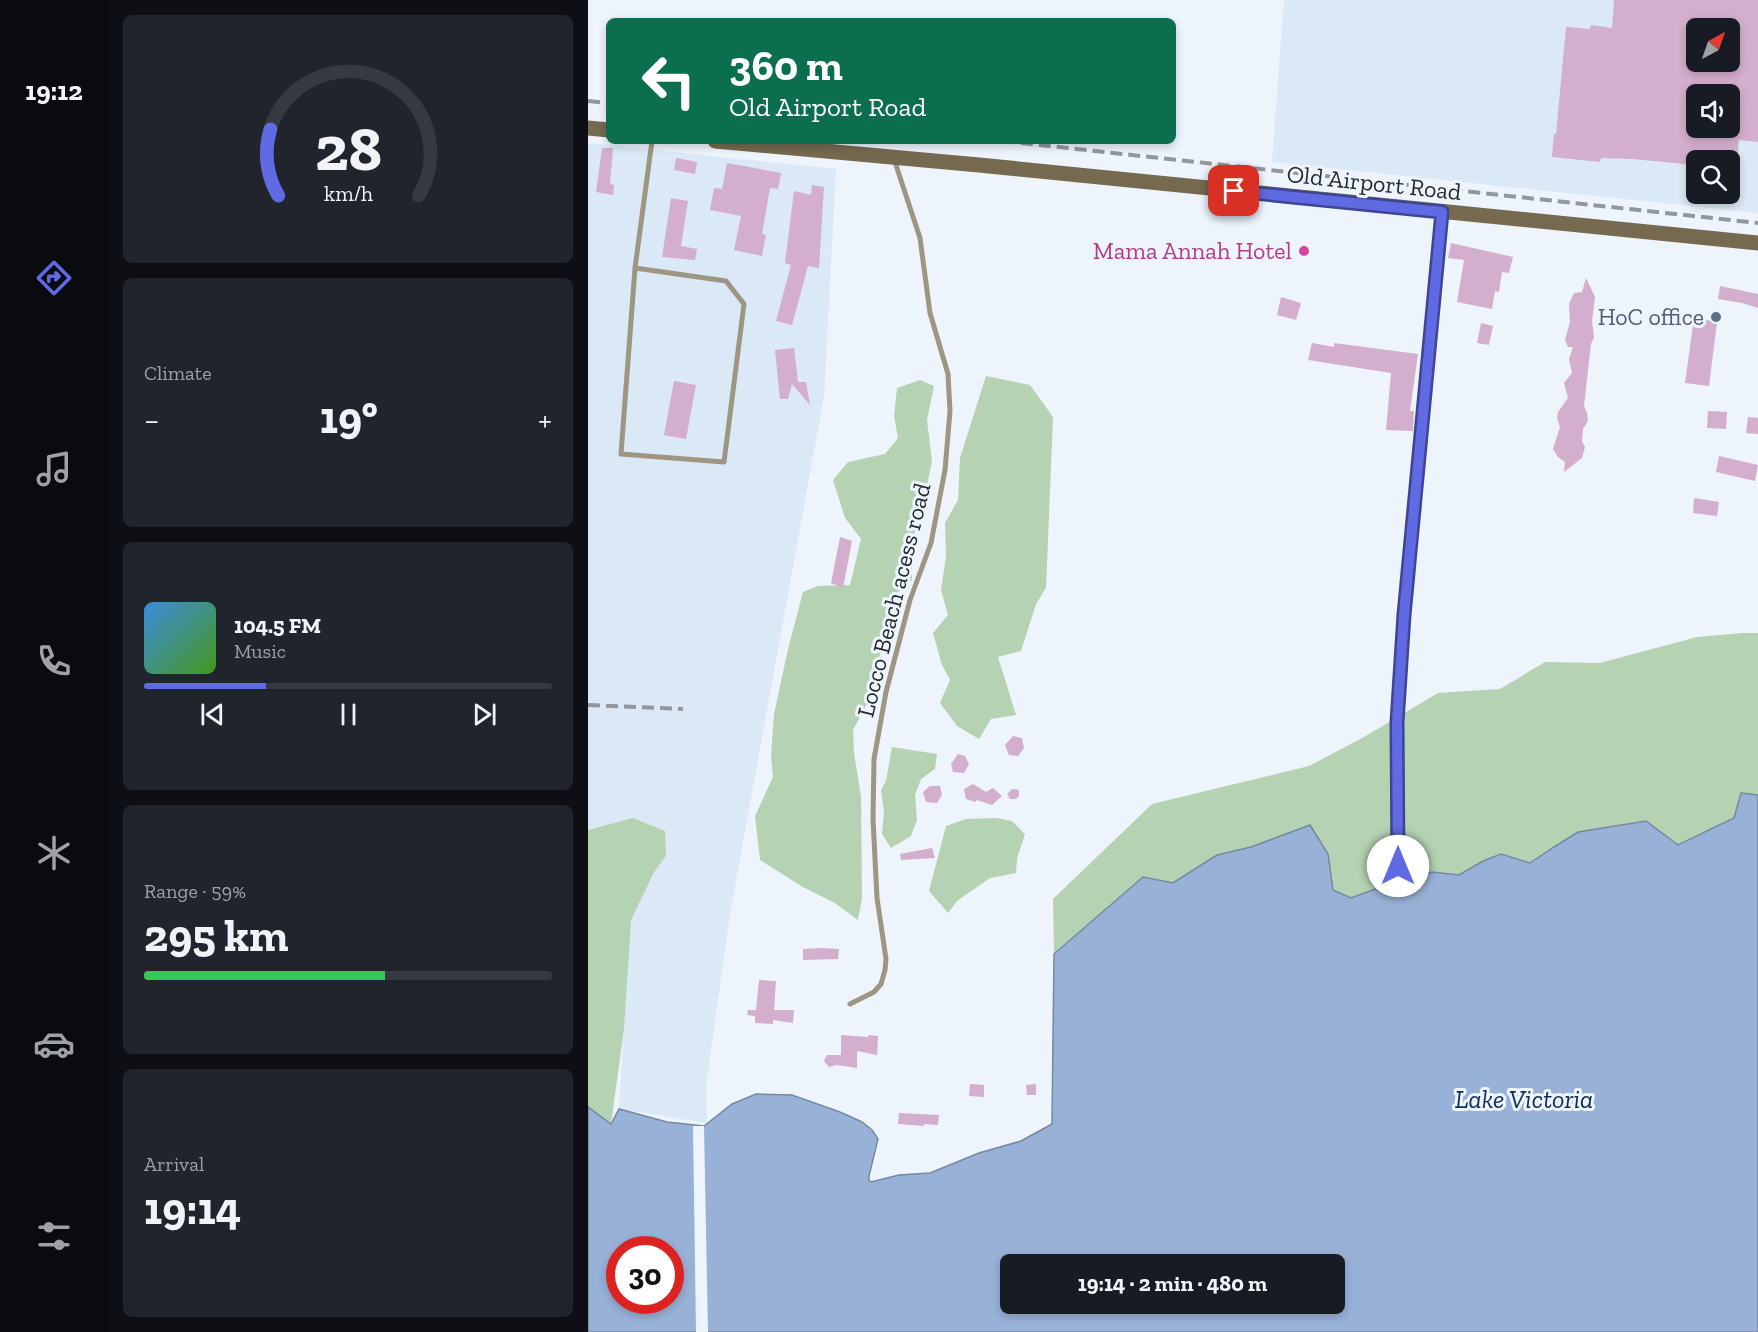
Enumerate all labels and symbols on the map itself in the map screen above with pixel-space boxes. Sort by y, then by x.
north arrow [1686,18,1740,72]
street label: Old Airport Road [1285,159,1463,206]
pin [1208,165,1259,216]
place label: Mama Annah Hotel [1093,236,1292,265]
marker: Mama Annah Hotel [1297,244,1311,258]
place label: HoC office [1598,302,1704,331]
marker: HoC office [1709,310,1723,324]
street label: Locco Beach acess road [850,480,937,720]
position arrow [1366,834,1430,898]
water label: Lake Victoria [1455,1083,1593,1115]
speed limit sign: 30 [606,1236,684,1314]

